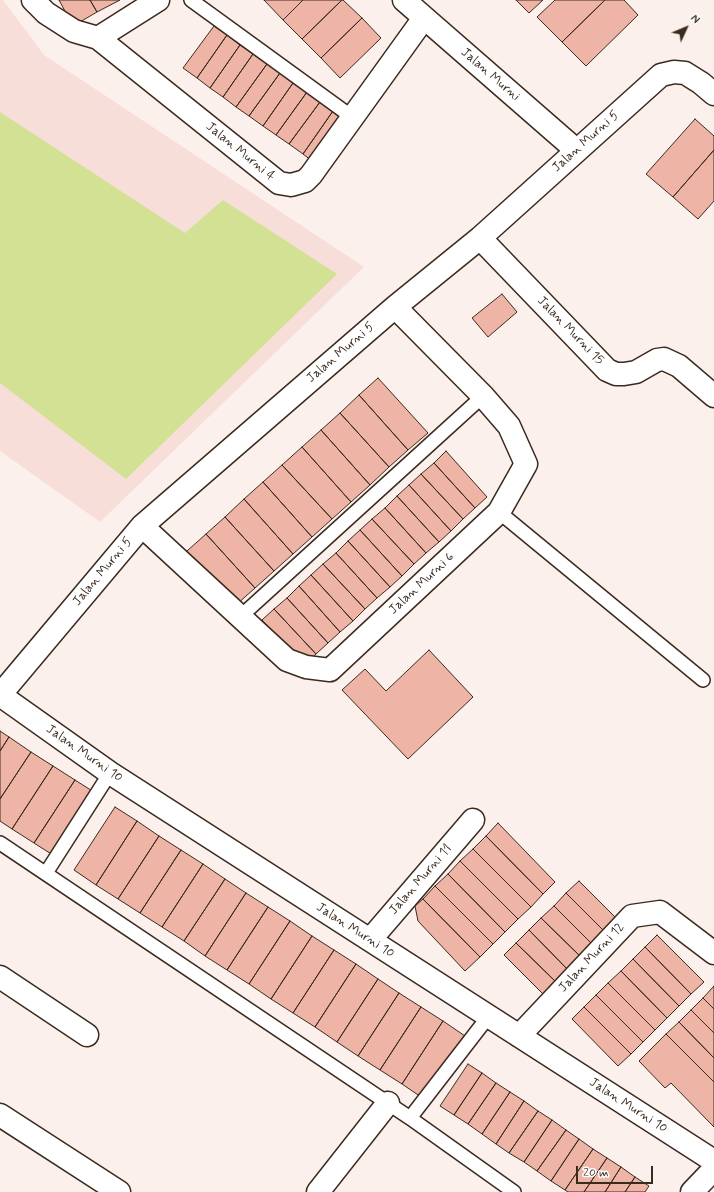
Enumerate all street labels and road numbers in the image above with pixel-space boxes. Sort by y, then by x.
street label: Jalan Murni [457,45,523,105]
street label: Jalan Murni 5 [549,108,623,176]
street label: Jalan Murni 4 [202,119,278,185]
street label: Jalan Murni 15 [533,293,607,369]
street label: Jalan Murni 5 [304,319,378,387]
street label: Jalan Murni 5 [70,535,136,609]
street label: Jalan Murni 6 [386,550,458,618]
street label: Jalan Murni 10 [43,722,125,786]
street label: Jalan Murni 11 [386,842,456,918]
street label: Jalan Murni 10 [313,900,397,962]
street label: Jalan Murni 12 [556,920,628,996]
street label: Jalan Murni 10 [586,1075,670,1137]

